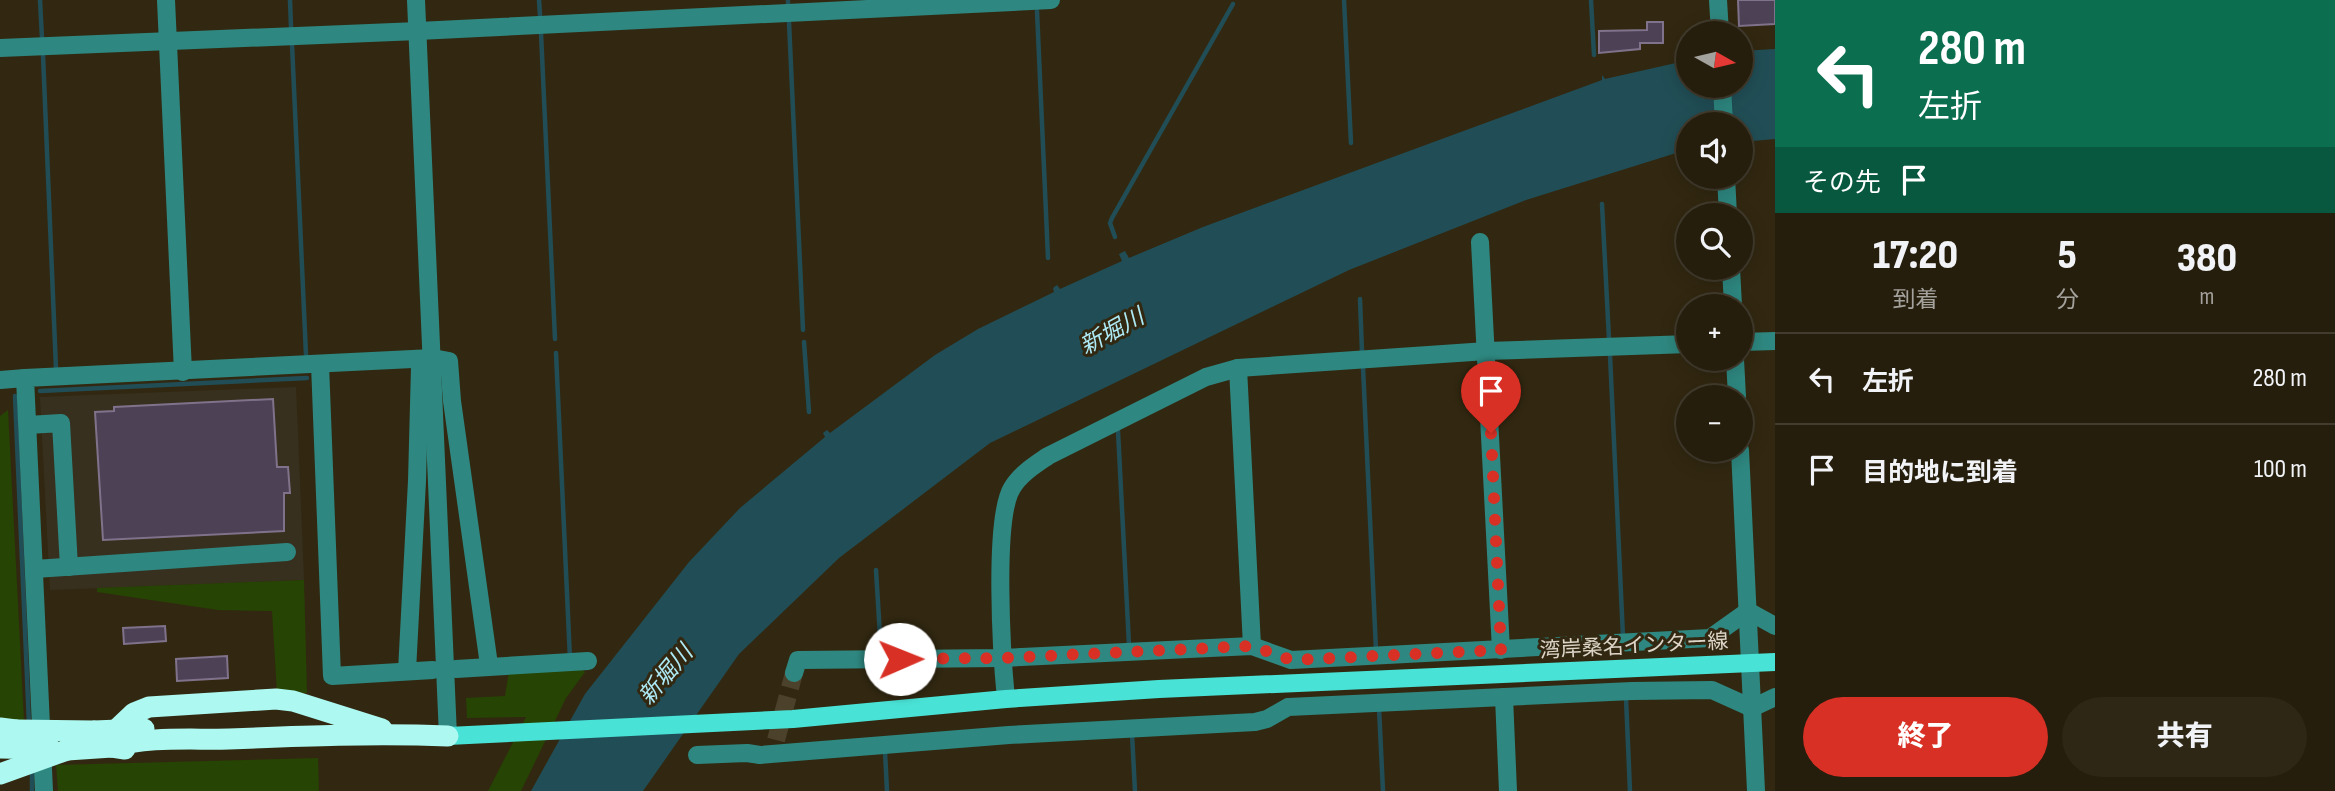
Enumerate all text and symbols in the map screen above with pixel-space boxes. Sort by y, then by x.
text: 280 m [1918,20,2026,79]
north arrow [1676,21,1754,98]
map controls [1676,21,1753,462]
icon: left [1803,28,1894,119]
text: 左折 [1918,88,1982,127]
button: sound [1676,112,1753,189]
icon: arrive [1895,161,1933,199]
text: その先 [1803,168,1881,199]
button: search [1676,203,1753,280]
text: 17:20 [1873,230,1958,281]
text: 5 [2058,230,2077,281]
text: 380 [2177,233,2237,284]
text: m [2200,283,2214,311]
text: 到着 [1892,286,1938,314]
text: 分 [2056,286,2079,314]
button: + [1676,294,1753,371]
water label: 新堀川 [1075,302,1152,361]
icon: left [1803,360,1841,398]
pin [1461,361,1521,433]
text: 280 m [2252,363,2307,394]
text: 左折 [1862,367,1914,398]
icon: arrive [1472,372,1510,410]
button: − [1676,385,1753,462]
icon: arrive [1803,451,1841,489]
text: 100 m [2254,454,2307,485]
text: 目的地に到着 [1862,458,2018,489]
position arrow [863,622,937,696]
street label: 湾岸桑名インター線 [1539,629,1729,663]
water label: 新堀川 [633,637,701,710]
button: 終了 [1803,697,2048,777]
button: 共有 [2062,697,2307,777]

